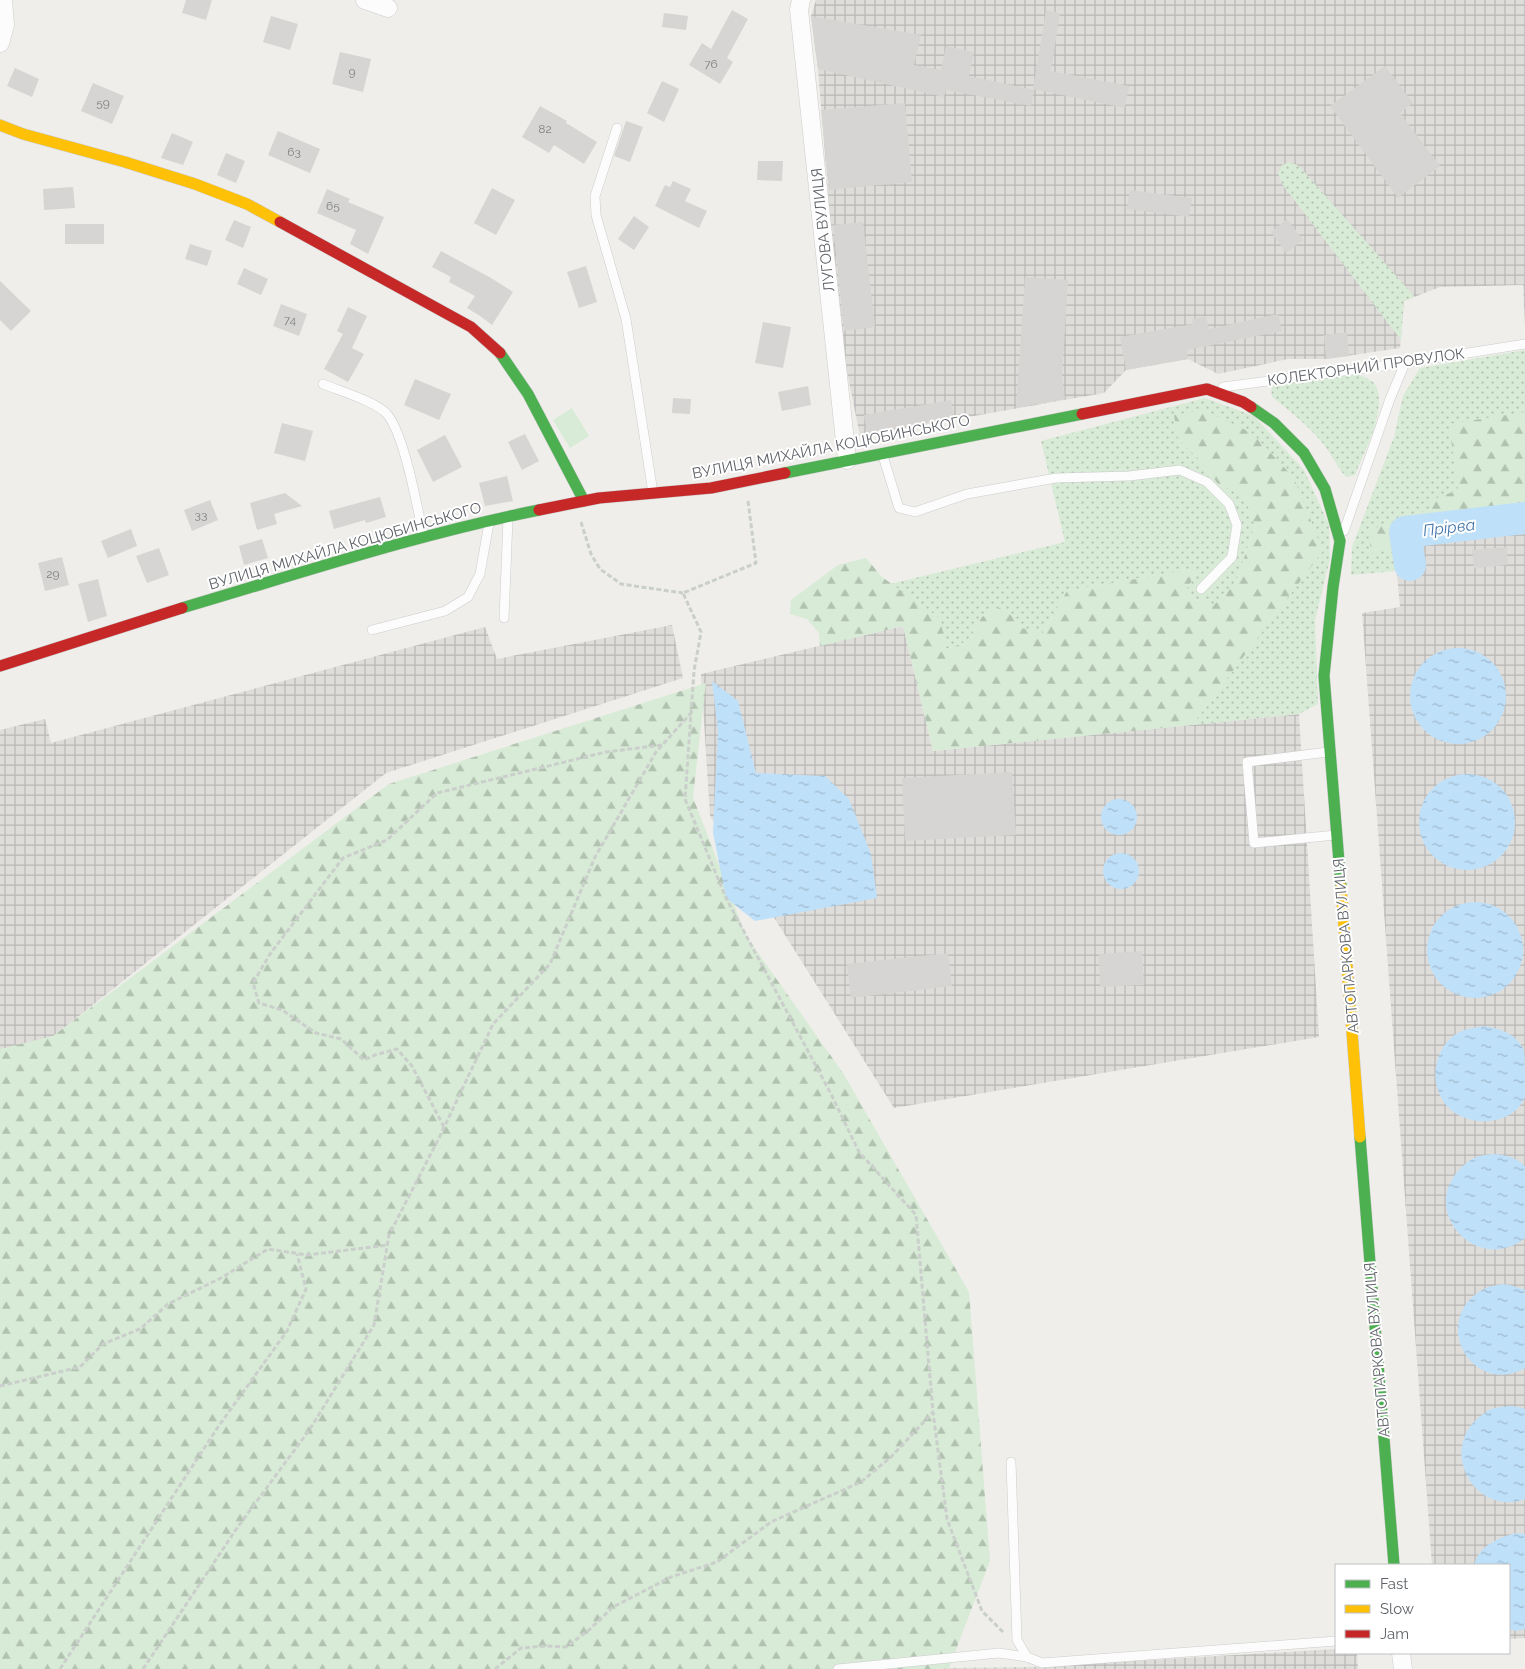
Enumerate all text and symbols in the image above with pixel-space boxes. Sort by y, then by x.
house number: 76 [704,57,718,71]
house number: 9 [348,65,356,79]
house number: 59 [96,96,110,110]
house number: 82 [538,122,552,136]
house number: 63 [287,145,301,159]
street label: ЛУГОВА ВУЛИЦЯ [808,167,838,293]
house number: 65 [326,199,340,213]
house number: 74 [284,313,297,327]
street label: КОЛЕКТОРНИЙ ПРОВУЛОК [1266,344,1466,390]
street label: ВУЛИЦЯ МИХАЙЛА КОЦЮБИНСЬКОГО [691,411,971,483]
street label: ВУЛИЦЯ МИХАЙЛА КОЦЮБИНСЬКОГО [207,498,483,594]
house number: 33 [195,508,207,522]
water label: Прірва [1422,515,1477,540]
house number: 29 [46,567,60,581]
street label: АВТОПАРКОВА ВУЛИЦЯ [1329,858,1363,1034]
street label: АВТОПАРКОВА ВУЛИЦЯ [1360,1262,1394,1438]
legend [1335,1564,1510,1654]
text: Fast [1380,1575,1408,1593]
text: Slow [1380,1600,1414,1618]
text: Jam [1380,1625,1409,1643]

